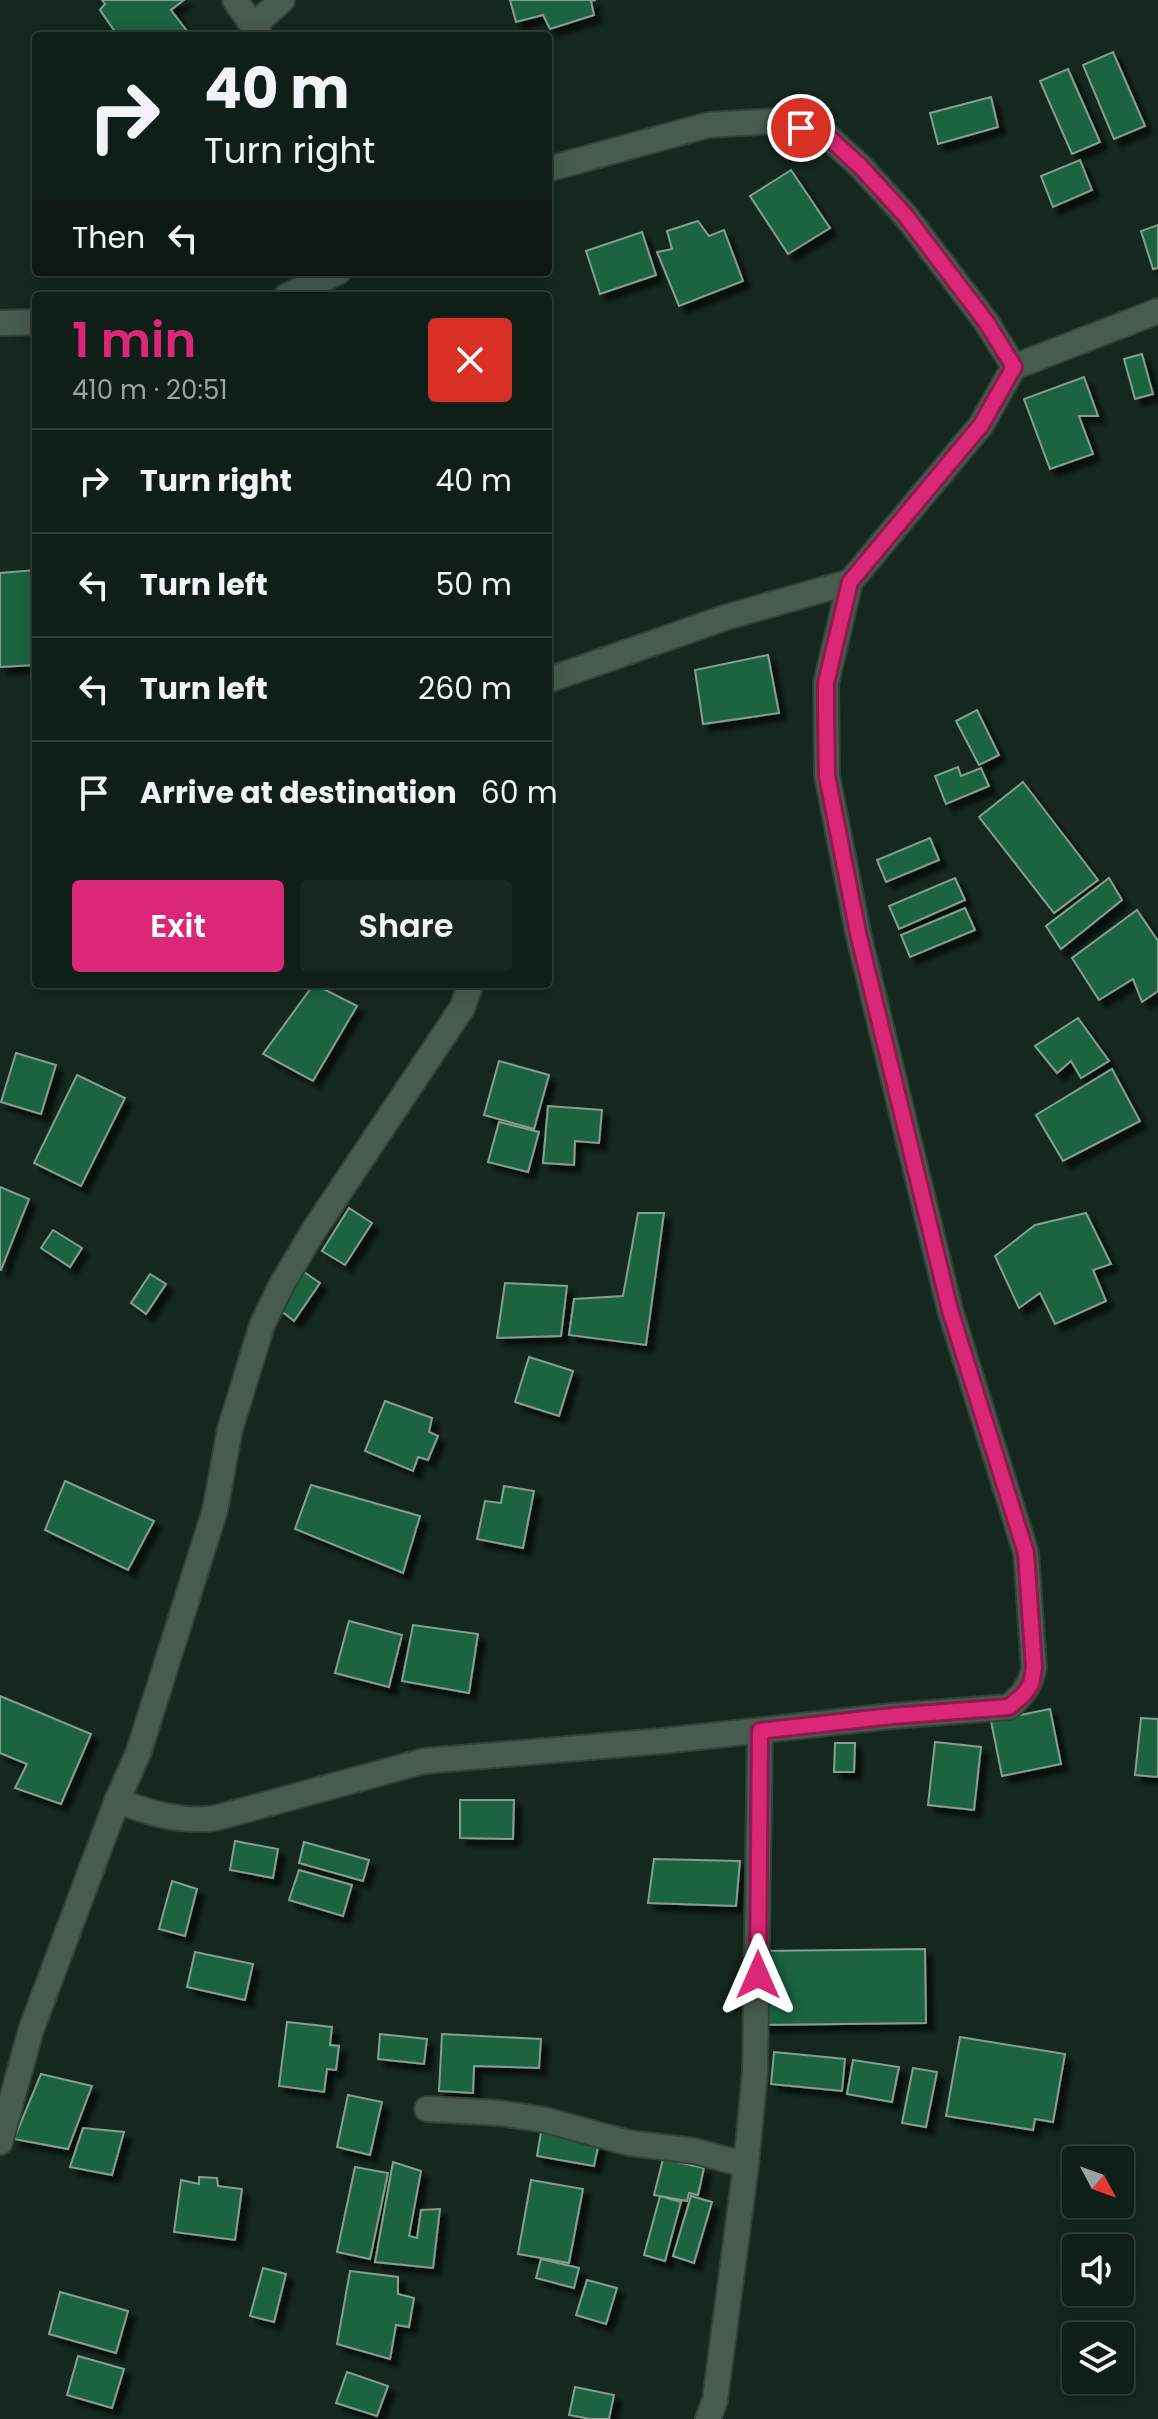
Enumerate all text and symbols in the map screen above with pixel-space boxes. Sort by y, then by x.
text: 40 m [204,49,350,128]
icon: right [72,64,176,168]
pin [767,94,835,162]
icon: arrive [779,106,823,150]
text: Turn right [204,125,375,176]
text: Then [72,216,145,259]
icon: left [161,216,205,260]
text: 1 min [72,307,196,374]
button: close [428,318,512,402]
text: 410 m · 20:51 [72,372,228,408]
icon: right [72,459,116,503]
text: Turn right [140,459,292,502]
text: 40 m [435,459,512,502]
icon: left [72,563,116,607]
text: Turn left [140,563,268,606]
text: 50 m [435,563,512,606]
icon: left [72,667,116,711]
text: Turn left [140,667,268,710]
text: 260 m [418,667,512,710]
icon: arrive [72,771,116,815]
text: Arrive at destination [140,771,457,814]
text: 60 m [481,771,558,814]
button: Exit [72,880,284,972]
button: Share [300,880,512,972]
position arrow [716,1933,800,2017]
north arrow [1062,2146,1134,2218]
map controls [1062,2146,1134,2394]
button: sound [1062,2234,1134,2306]
button: layers [1062,2322,1134,2394]

